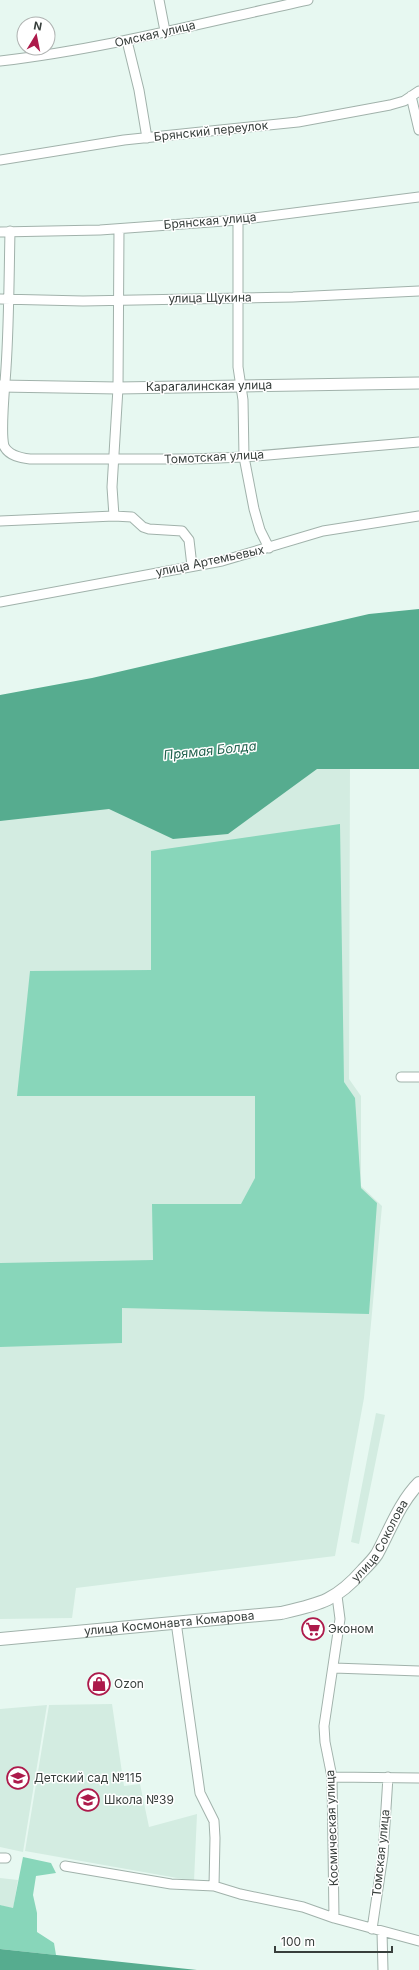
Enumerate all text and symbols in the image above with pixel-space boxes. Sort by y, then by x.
north arrow [16,16,56,56]
street label: Омская улица [113,17,197,50]
text: N [32,19,43,34]
street label: Брянский переулок [153,117,269,144]
street label: Брянская улица [163,209,257,232]
street label: улица Щукина [168,289,252,306]
street label: Карагалинская улица [146,377,272,394]
street label: Томотская улица [164,446,264,467]
street label: улица Артемьевых [154,542,266,579]
water label: Прямая Болда [163,737,257,763]
street label: улица Соколова [348,1497,411,1585]
street label: улица Космонавта Комарова [83,1607,255,1638]
supermarket icon: Эконом [300,1616,326,1642]
place label: Эконом [328,1621,374,1636]
shop icon: Ozon [86,1671,112,1697]
place label: Ozon [114,1676,144,1691]
school or university icon: Детский сад №115 [5,1765,31,1791]
place label: Детский сад №115 [34,1770,142,1785]
street label: Космическая улица [322,1770,341,1886]
school or university icon: Школа №39 [75,1787,101,1813]
place label: Школа №39 [104,1792,174,1807]
street label: Томская улица [368,1809,393,1897]
scale bar [275,1928,392,1954]
text: 100 m [281,1934,315,1949]

